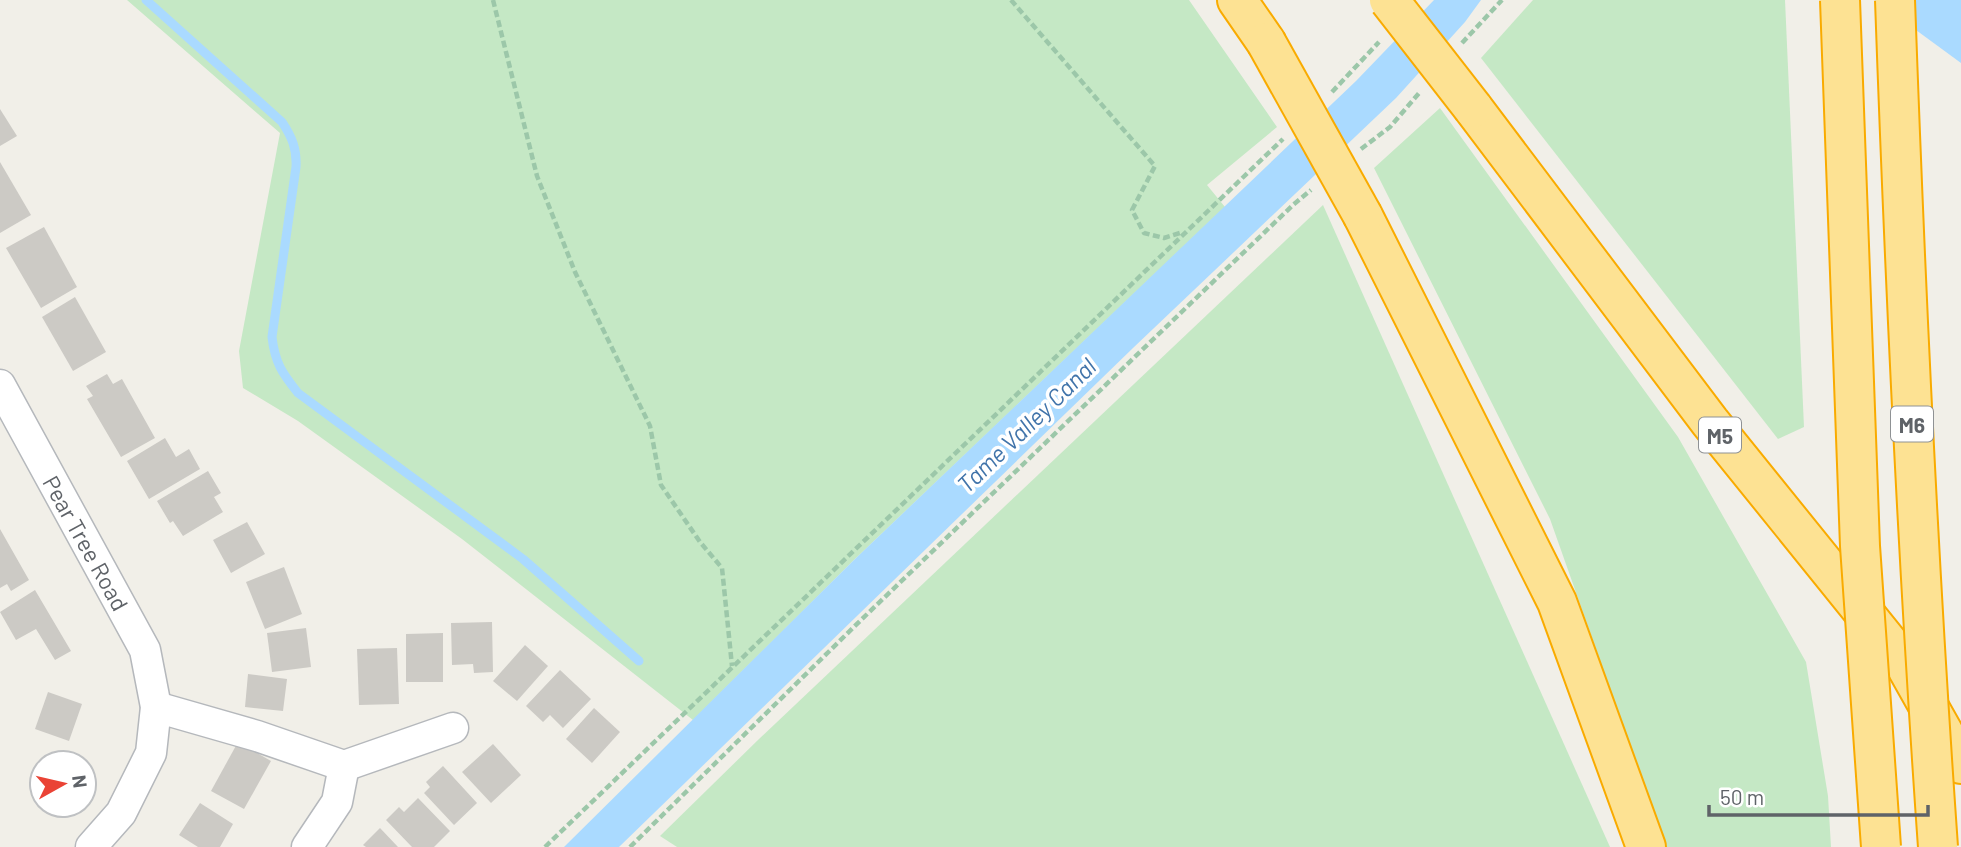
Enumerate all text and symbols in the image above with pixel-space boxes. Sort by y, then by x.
water label: Tame Valley Canal [951,351,1102,498]
road number: M6 [1891,406,1933,442]
road number: M5 [1699,418,1741,452]
street label: Pear Tree Road [37,471,135,615]
north arrow [28,749,98,819]
text: N [68,774,93,789]
scale bar [1709,774,1928,818]
text: 50 m [1720,784,1764,809]

